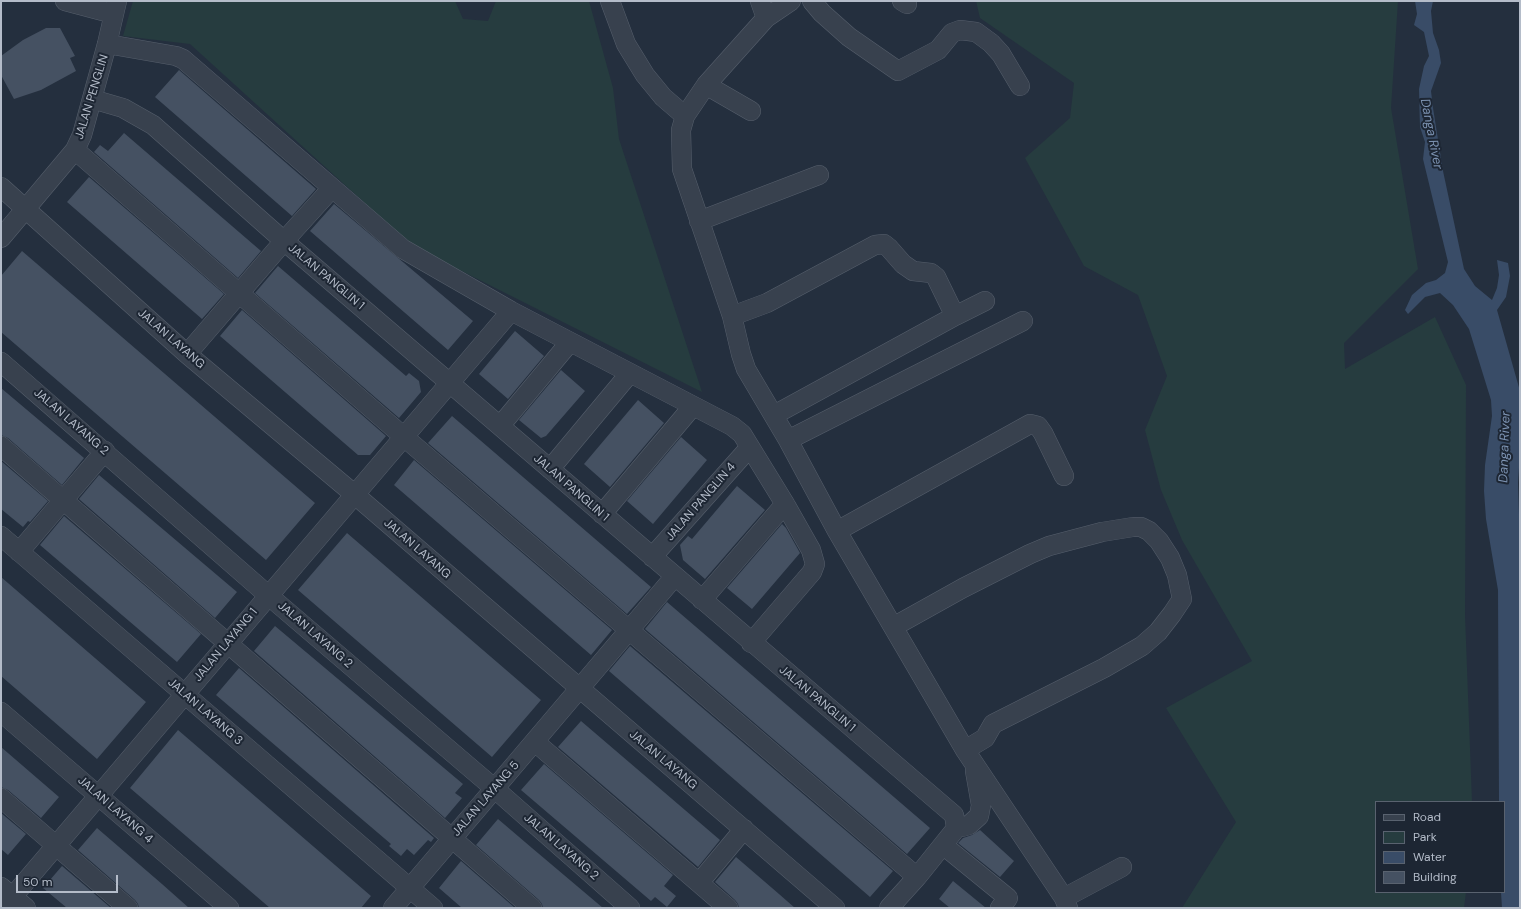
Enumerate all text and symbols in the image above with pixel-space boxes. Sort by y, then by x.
street label: JALAN PENGLIN [72,53,112,141]
water label: Danga River [1417,97,1445,171]
street label: JALAN PANGLIN 1 [285,241,367,313]
street label: JALAN LAYANG [134,306,208,372]
street label: JALAN LAYANG 2 [31,386,111,458]
water label: Danga River [1496,411,1514,483]
street label: JALAN PANGLIN 1 [530,451,612,525]
street label: JALAN PANGLIN 4 [663,460,739,544]
street label: JALAN LAYANG [380,516,454,582]
street label: JALAN LAYANG 2 [275,599,355,671]
street label: JALAN LAYANG 1 [191,605,261,685]
street label: JALAN PANGLIN 1 [776,663,858,735]
street label: JALAN LAYANG 3 [165,676,245,748]
street label: JALAN LAYANG [626,727,700,793]
street label: JALAN LAYANG 5 [449,759,523,839]
street label: JALAN LAYANG 4 [75,773,155,847]
legend [1375,801,1505,893]
text: Road [1413,809,1441,825]
street label: JALAN LAYANG 2 [521,811,601,883]
text: Park [1413,829,1437,845]
text: Water [1413,849,1446,865]
scale bar [18,867,120,893]
text: Building [1413,869,1457,885]
text: 50 m [23,874,52,890]

